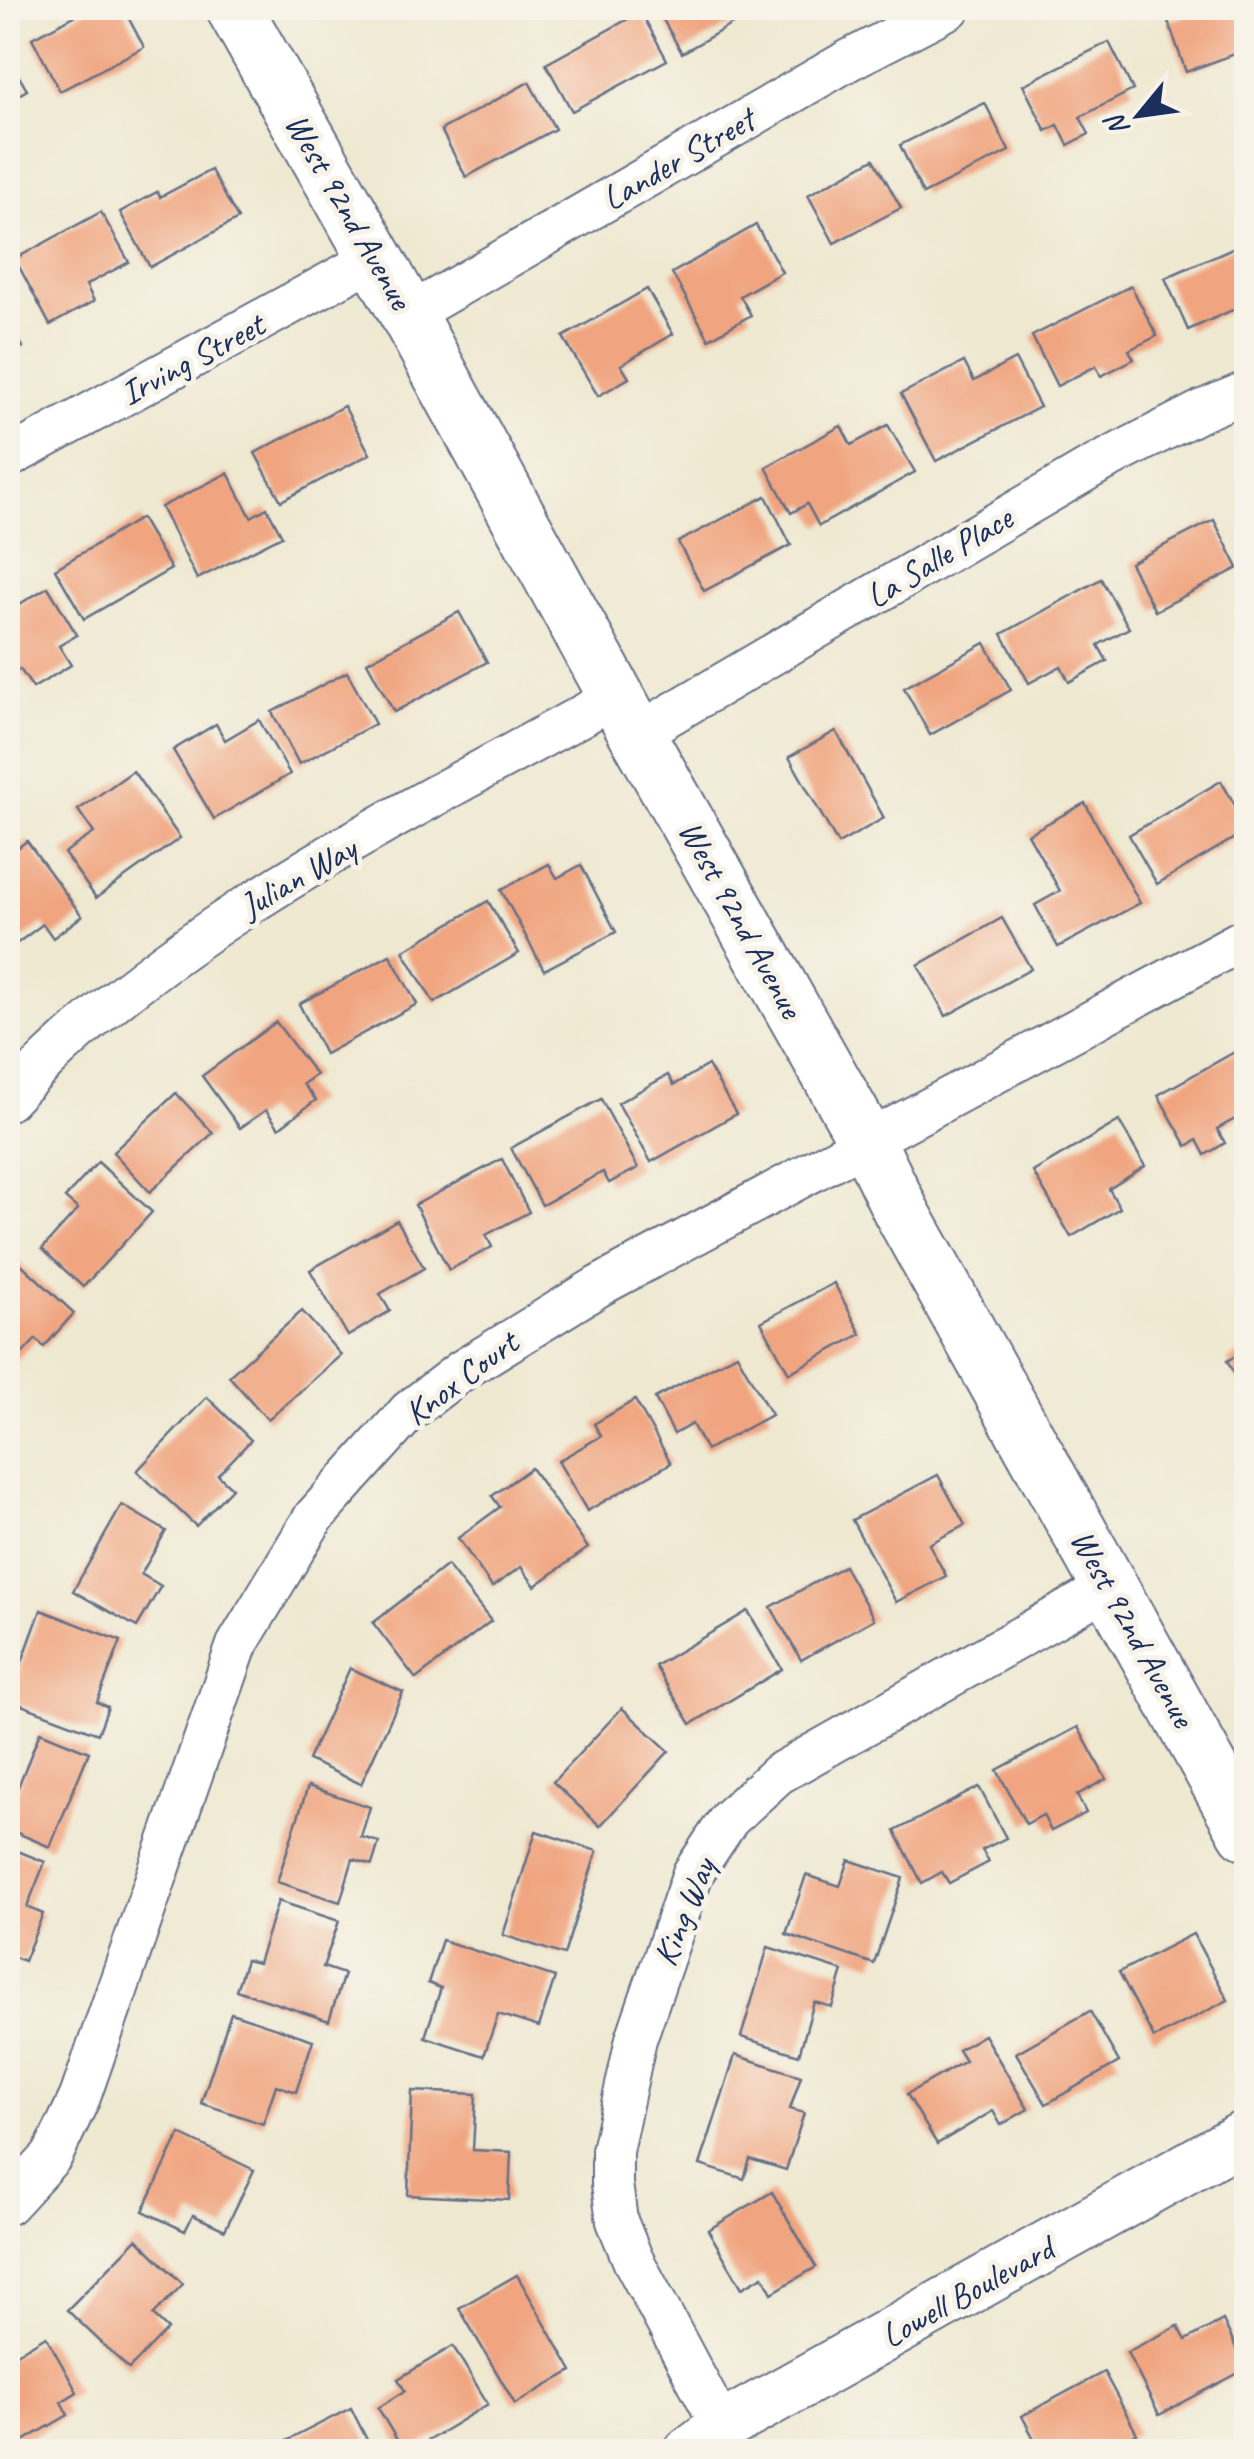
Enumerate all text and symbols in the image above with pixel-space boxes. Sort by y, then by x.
north arrow [1089,65,1189,165]
street label: Lander Street [594,95,766,221]
street label: West 92nd Avenue [275,105,425,319]
text: N [1096,107,1137,143]
street label: Irving Street [112,301,275,416]
street label: La Salle Place [858,494,1023,618]
street label: West 92nd Avenue [668,812,815,1028]
street label: Julian Way [230,824,367,929]
street label: Knox Court [395,1319,530,1435]
street label: West 92nd Avenue [1060,1521,1207,1737]
street label: King Way [642,1849,727,1972]
street label: Lowell Boulevard [873,2224,1066,2358]

